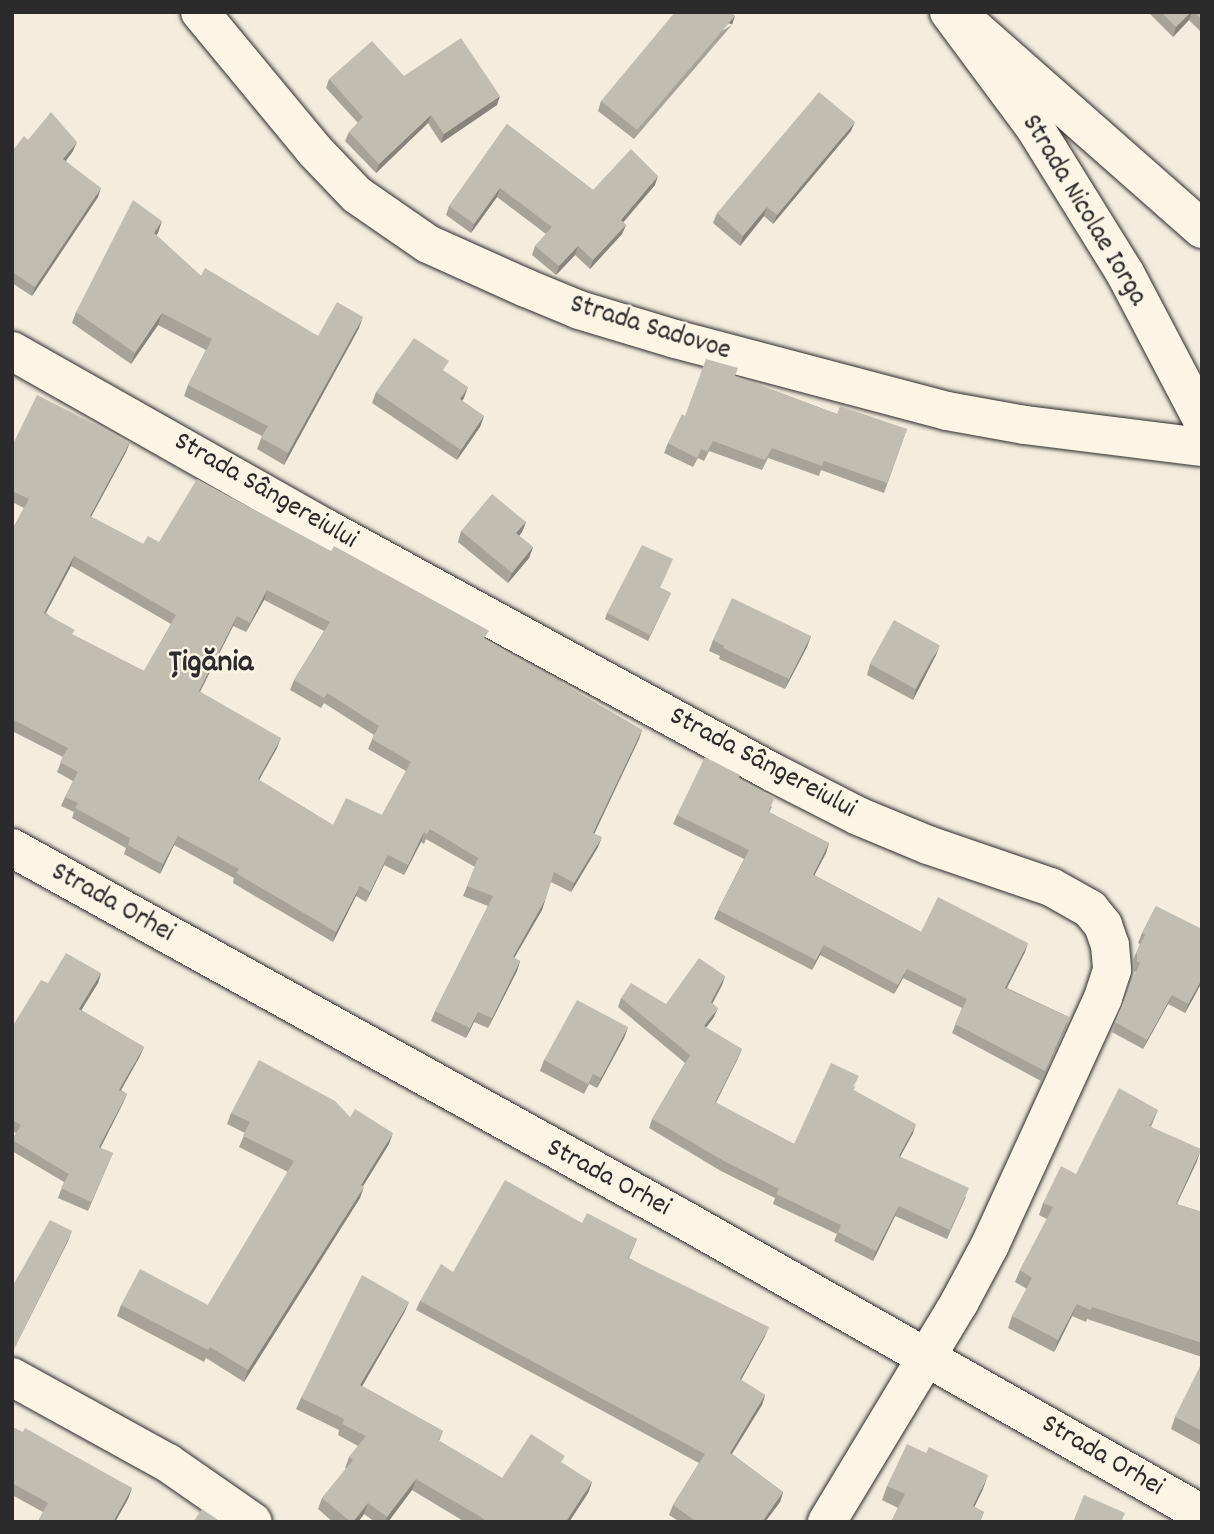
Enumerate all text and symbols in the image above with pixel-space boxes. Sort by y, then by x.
street label: Strada Nicolae Iorga [1013,109,1153,313]
street label: Strada Sadovoe [566,289,734,369]
street label: Strada Sângereiului [167,426,363,558]
district label: Țigănia [169,645,253,683]
street label: Strada Sângereiului [663,701,861,827]
street label: Strada Orhei [45,856,179,952]
street label: Strada Orhei [540,1132,676,1226]
street label: Strada Orhei [1035,1409,1169,1505]

